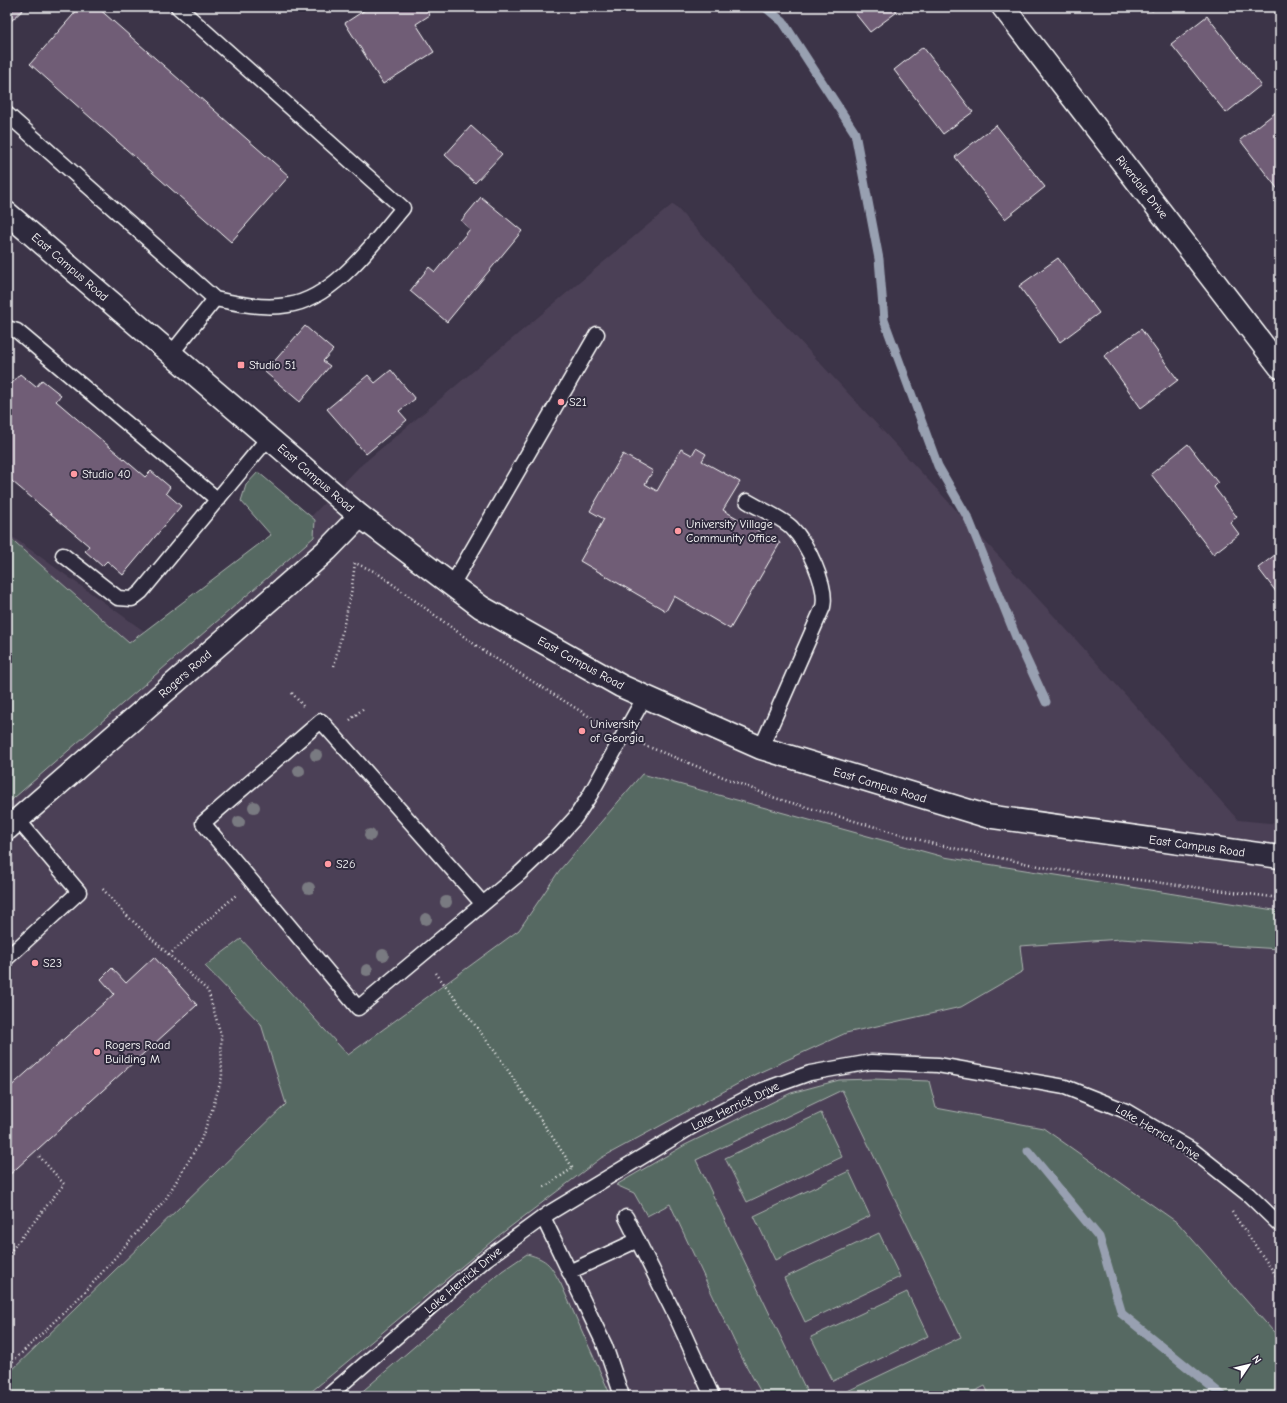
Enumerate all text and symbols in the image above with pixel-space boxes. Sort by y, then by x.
street label: Riverdale Drive [1113,153,1171,221]
street label: East Campus Road [29,230,111,304]
place label: Studio 51 [249,358,296,372]
marker: Studio 51 [236,360,246,370]
place label: S21 [569,395,587,409]
marker: S21 [556,397,566,407]
street label: East Campus Road [275,441,357,515]
place label: Studio 40 [82,467,131,481]
marker: Studio 40 [69,469,79,479]
place label: University Village Community Office [686,517,777,545]
marker: University Village Community Office [673,526,683,536]
street label: East Campus Road [535,633,627,693]
street label: Rogers Road [156,647,214,701]
place label: University of Georgia [590,717,644,745]
marker: University of Georgia [577,726,587,736]
street label: East Campus Road [832,764,928,806]
street label: East Campus Road [1148,832,1246,860]
place label: S26 [336,857,355,871]
marker: S26 [323,859,333,869]
place label: S23 [43,956,62,970]
marker: S23 [30,958,40,968]
place label: Rogers Road Building M [105,1038,170,1066]
marker: Rogers Road Building M [92,1047,102,1057]
street label: Lake Herrick Drive [689,1079,781,1133]
street label: Lake Herrick Drive [1113,1101,1203,1163]
street label: Lake Herrick Drive [422,1244,504,1316]
north arrow [1229,1345,1269,1385]
text: N [1249,1353,1264,1366]

